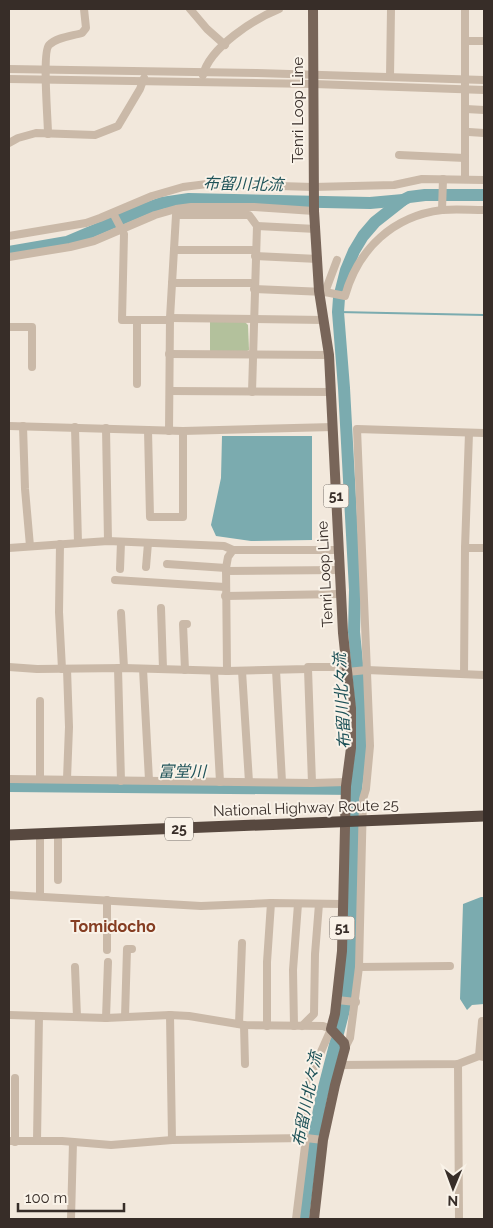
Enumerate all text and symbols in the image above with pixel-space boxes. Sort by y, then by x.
street label: Tenri Loop Line [289,57,307,163]
water label: 布留川北流 [203,174,286,194]
road number: 51 [324,484,348,508]
street label: Tenri Loop Line [313,520,337,628]
water label: 布留川北々流 [330,650,354,749]
water label: 富堂川 [158,762,208,781]
street label: National Highway Route 25 [213,796,399,820]
road number: 25 [165,818,193,841]
road number: 51 [330,916,354,940]
district label: Tomidocho [70,917,156,936]
water label: 布留川北々流 [289,1047,326,1148]
north arrow [428,1163,478,1213]
scale bar [18,1180,124,1212]
text: 100 m [25,1189,67,1207]
text: N [447,1193,458,1209]

